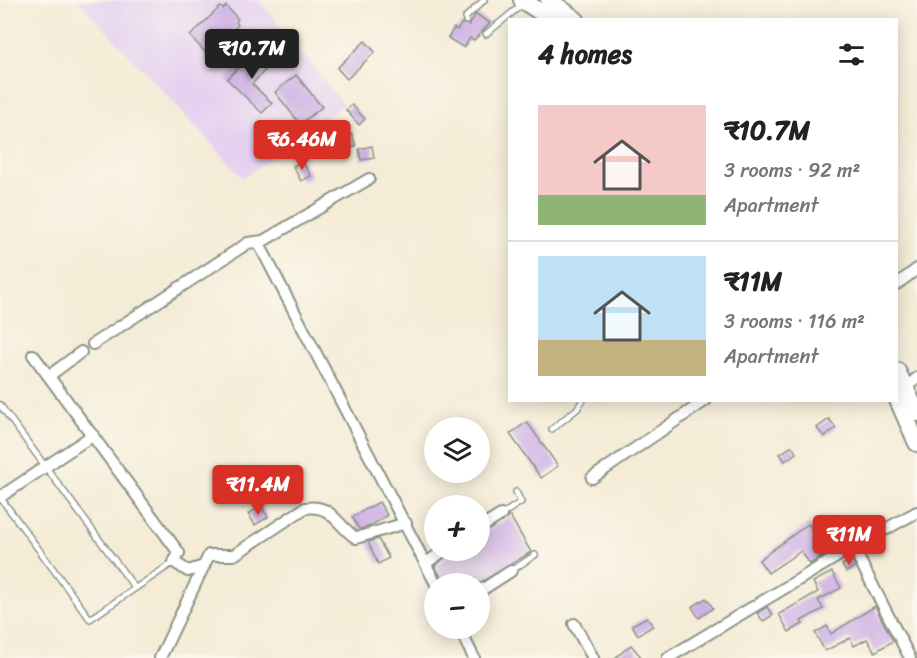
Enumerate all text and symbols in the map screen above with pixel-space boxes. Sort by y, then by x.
pin: ₹10.7M [203,29,301,80]
text: ₹10.7M [219,31,285,66]
text: 4 homes [538,31,632,77]
icon: filters [835,38,868,71]
text: ₹10.7M [724,107,810,153]
pin: ₹6.46M [253,120,351,171]
text: ₹6.46M [268,122,336,157]
icon: home [586,129,658,201]
text: 3 rooms · 92 m² [724,153,860,188]
text: Apartment [724,188,818,223]
text: ₹11M [724,258,782,304]
icon: home [586,280,658,352]
text: 3 rooms · 116 m² [724,304,865,339]
text: Apartment [724,339,818,374]
map controls [424,417,490,639]
button: layers [424,417,490,483]
pin: ₹11.4M [209,465,307,516]
text: ₹11.4M [226,467,290,502]
button: + [424,495,490,561]
pin: ₹11M [813,515,885,566]
text: ₹11M [827,517,871,552]
button: − [424,573,490,639]

